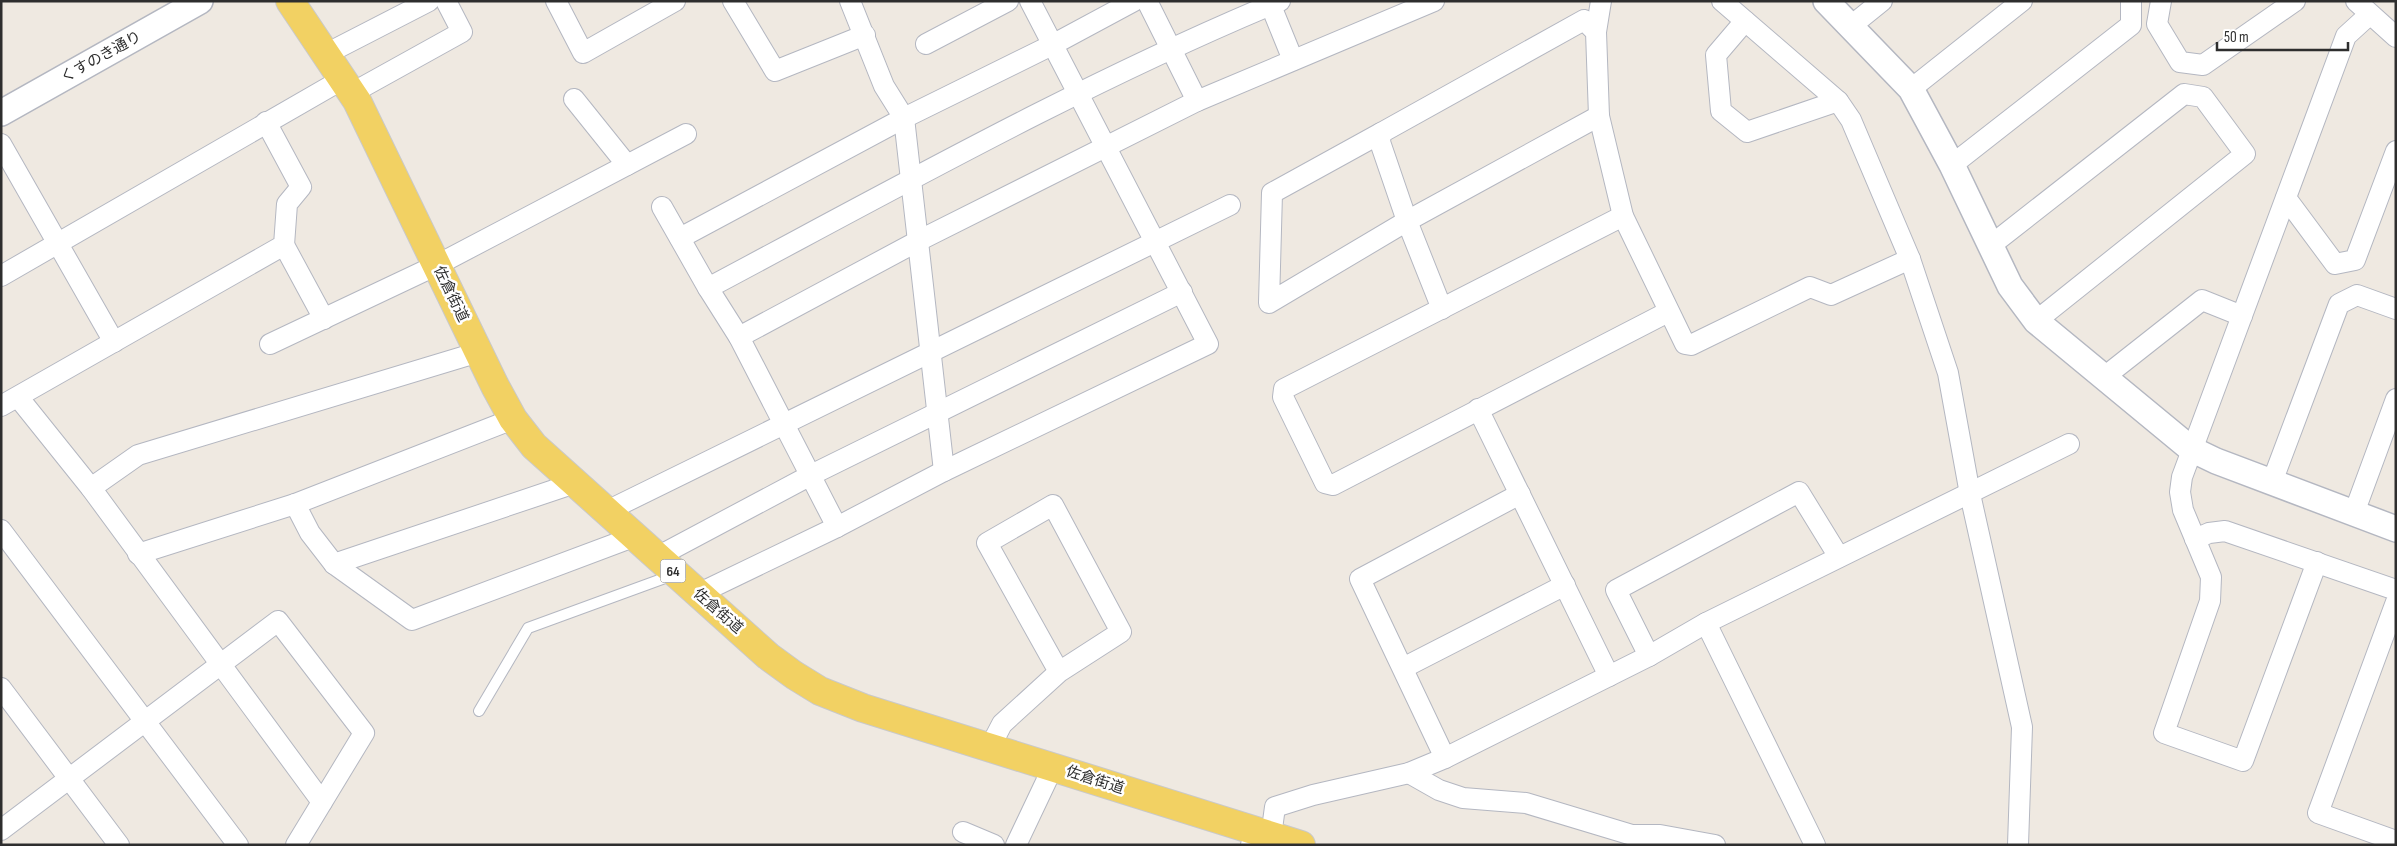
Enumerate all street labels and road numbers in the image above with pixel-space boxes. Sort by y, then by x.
street label: くすのき通り [57,27,145,87]
street label: 佐倉街道 [429,263,473,325]
road number: 64 [660,560,686,582]
street label: 佐倉街道 [689,584,747,638]
street label: 佐倉街道 [1064,762,1126,798]

